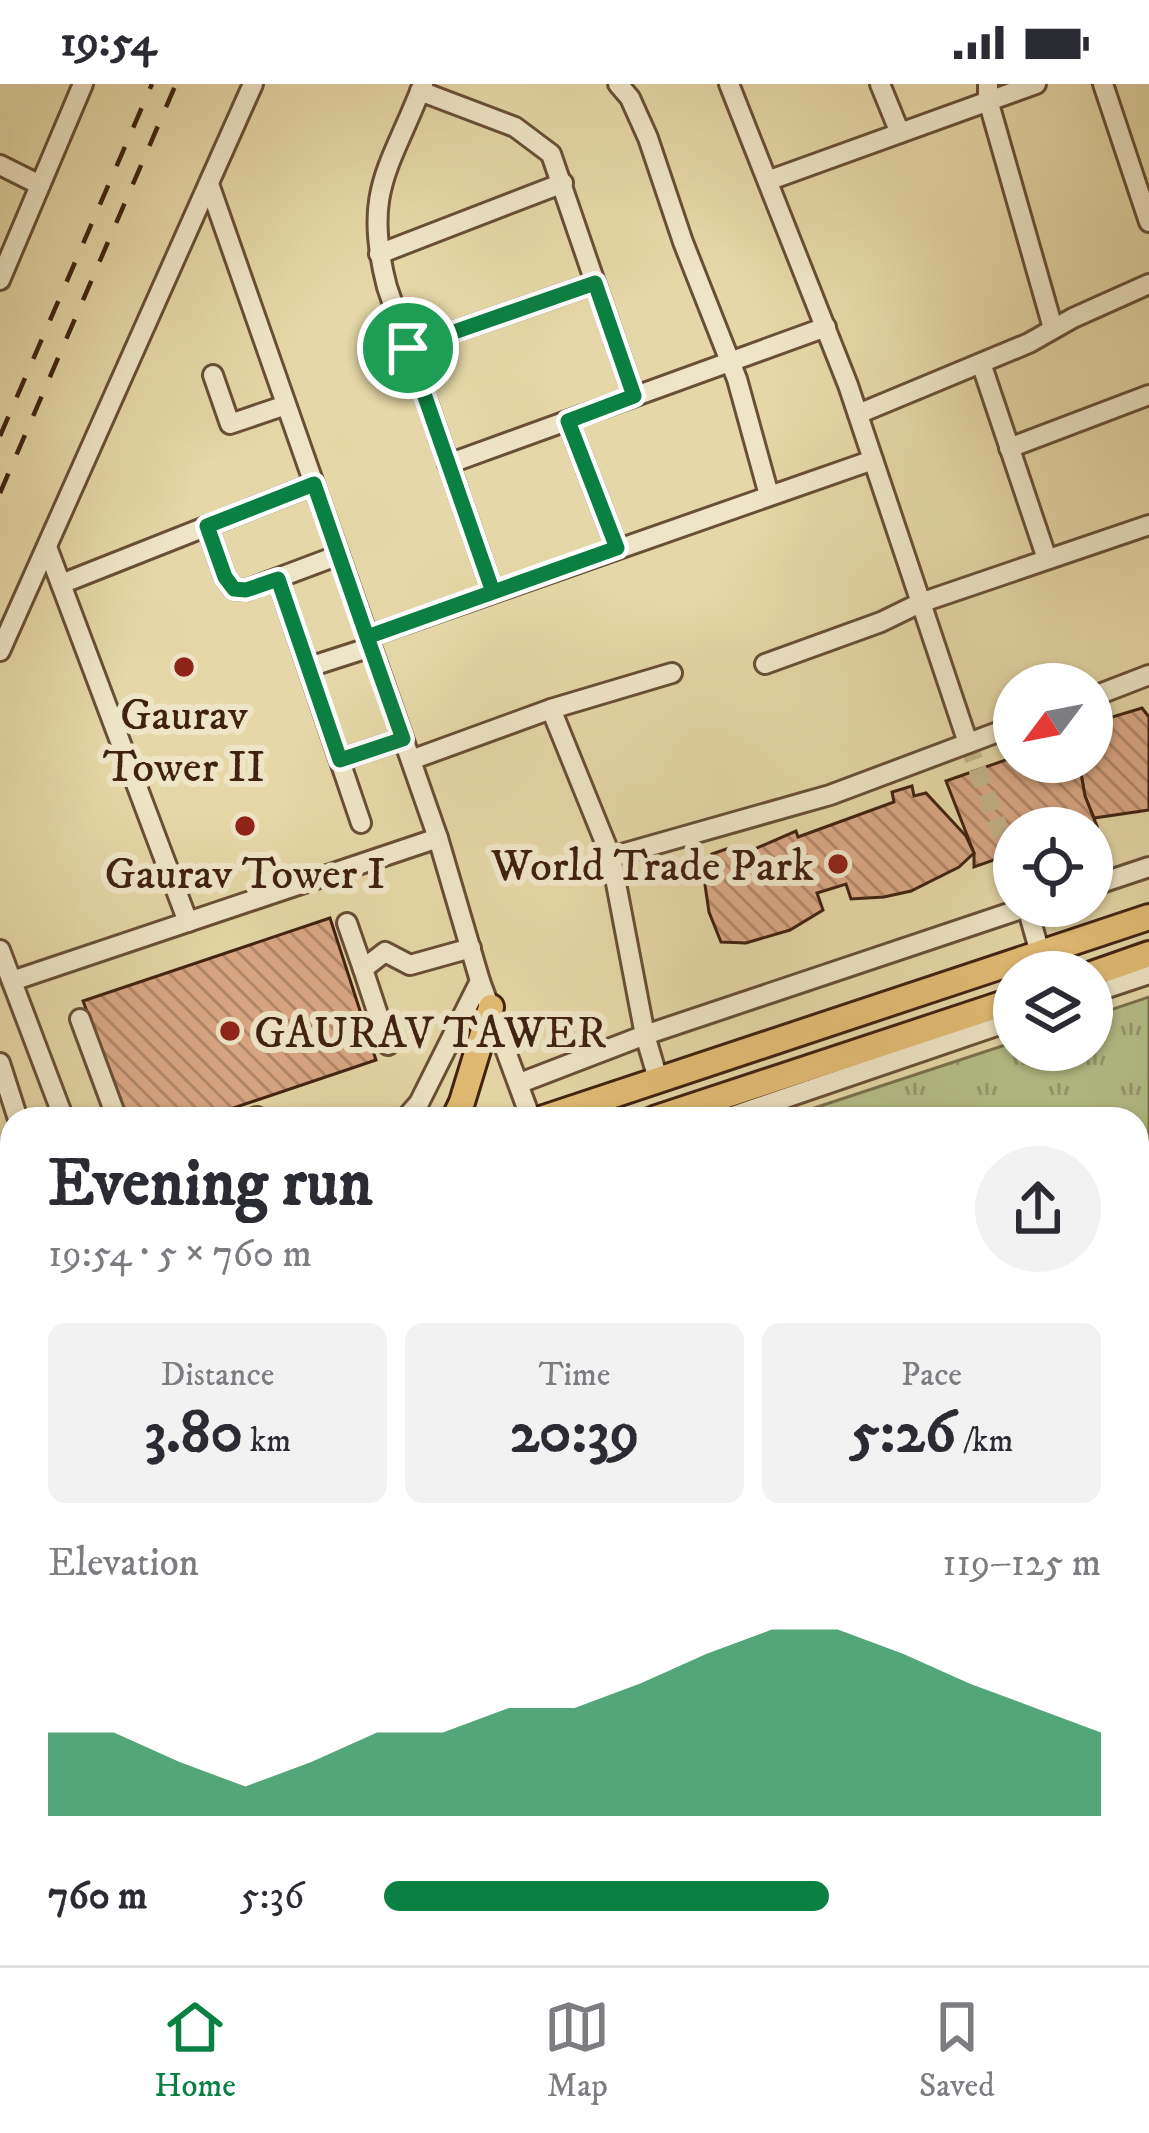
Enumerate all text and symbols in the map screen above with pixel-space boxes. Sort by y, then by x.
text: 19:54 [60,14,156,70]
pin [357,297,459,399]
icon: arrive [375,315,441,381]
marker: Gaurav Tower II [171,654,197,680]
north arrow [993,663,1113,783]
map controls [993,663,1113,1071]
place label: Gaurav Tower II [103,688,265,796]
button: locate [993,807,1113,927]
marker: Gaurav Tower I [232,813,258,839]
place label: World Trade Park [490,839,814,895]
place label: Gaurav Tower I [105,847,385,903]
marker: World Trade Park [825,851,851,877]
button: layers [993,951,1113,1071]
place label: GAURAV TAWER [254,1006,607,1062]
marker: GAURAV TAWER [217,1018,243,1044]
text: Evening run [48,1144,373,1226]
button: share [975,1146,1101,1272]
text: 19:54 · 5 × 760 m [48,1230,312,1279]
text: Distance [161,1355,274,1396]
text: Time [539,1355,610,1396]
text: Pace [901,1355,962,1396]
text: 3.80 [144,1396,243,1471]
text: 20:39 [510,1396,639,1471]
text: 5:26 [850,1396,956,1471]
text: km [243,1421,291,1462]
text: /km [956,1421,1013,1462]
text: Elevation [48,1539,199,1588]
text: 119–125 m [942,1539,1101,1588]
text: 760 m [48,1872,147,1921]
text: 5:36 [240,1872,304,1921]
tab: Home [154,1994,236,2107]
tab: Map [544,1994,610,2107]
tab: Saved [919,1994,995,2107]

